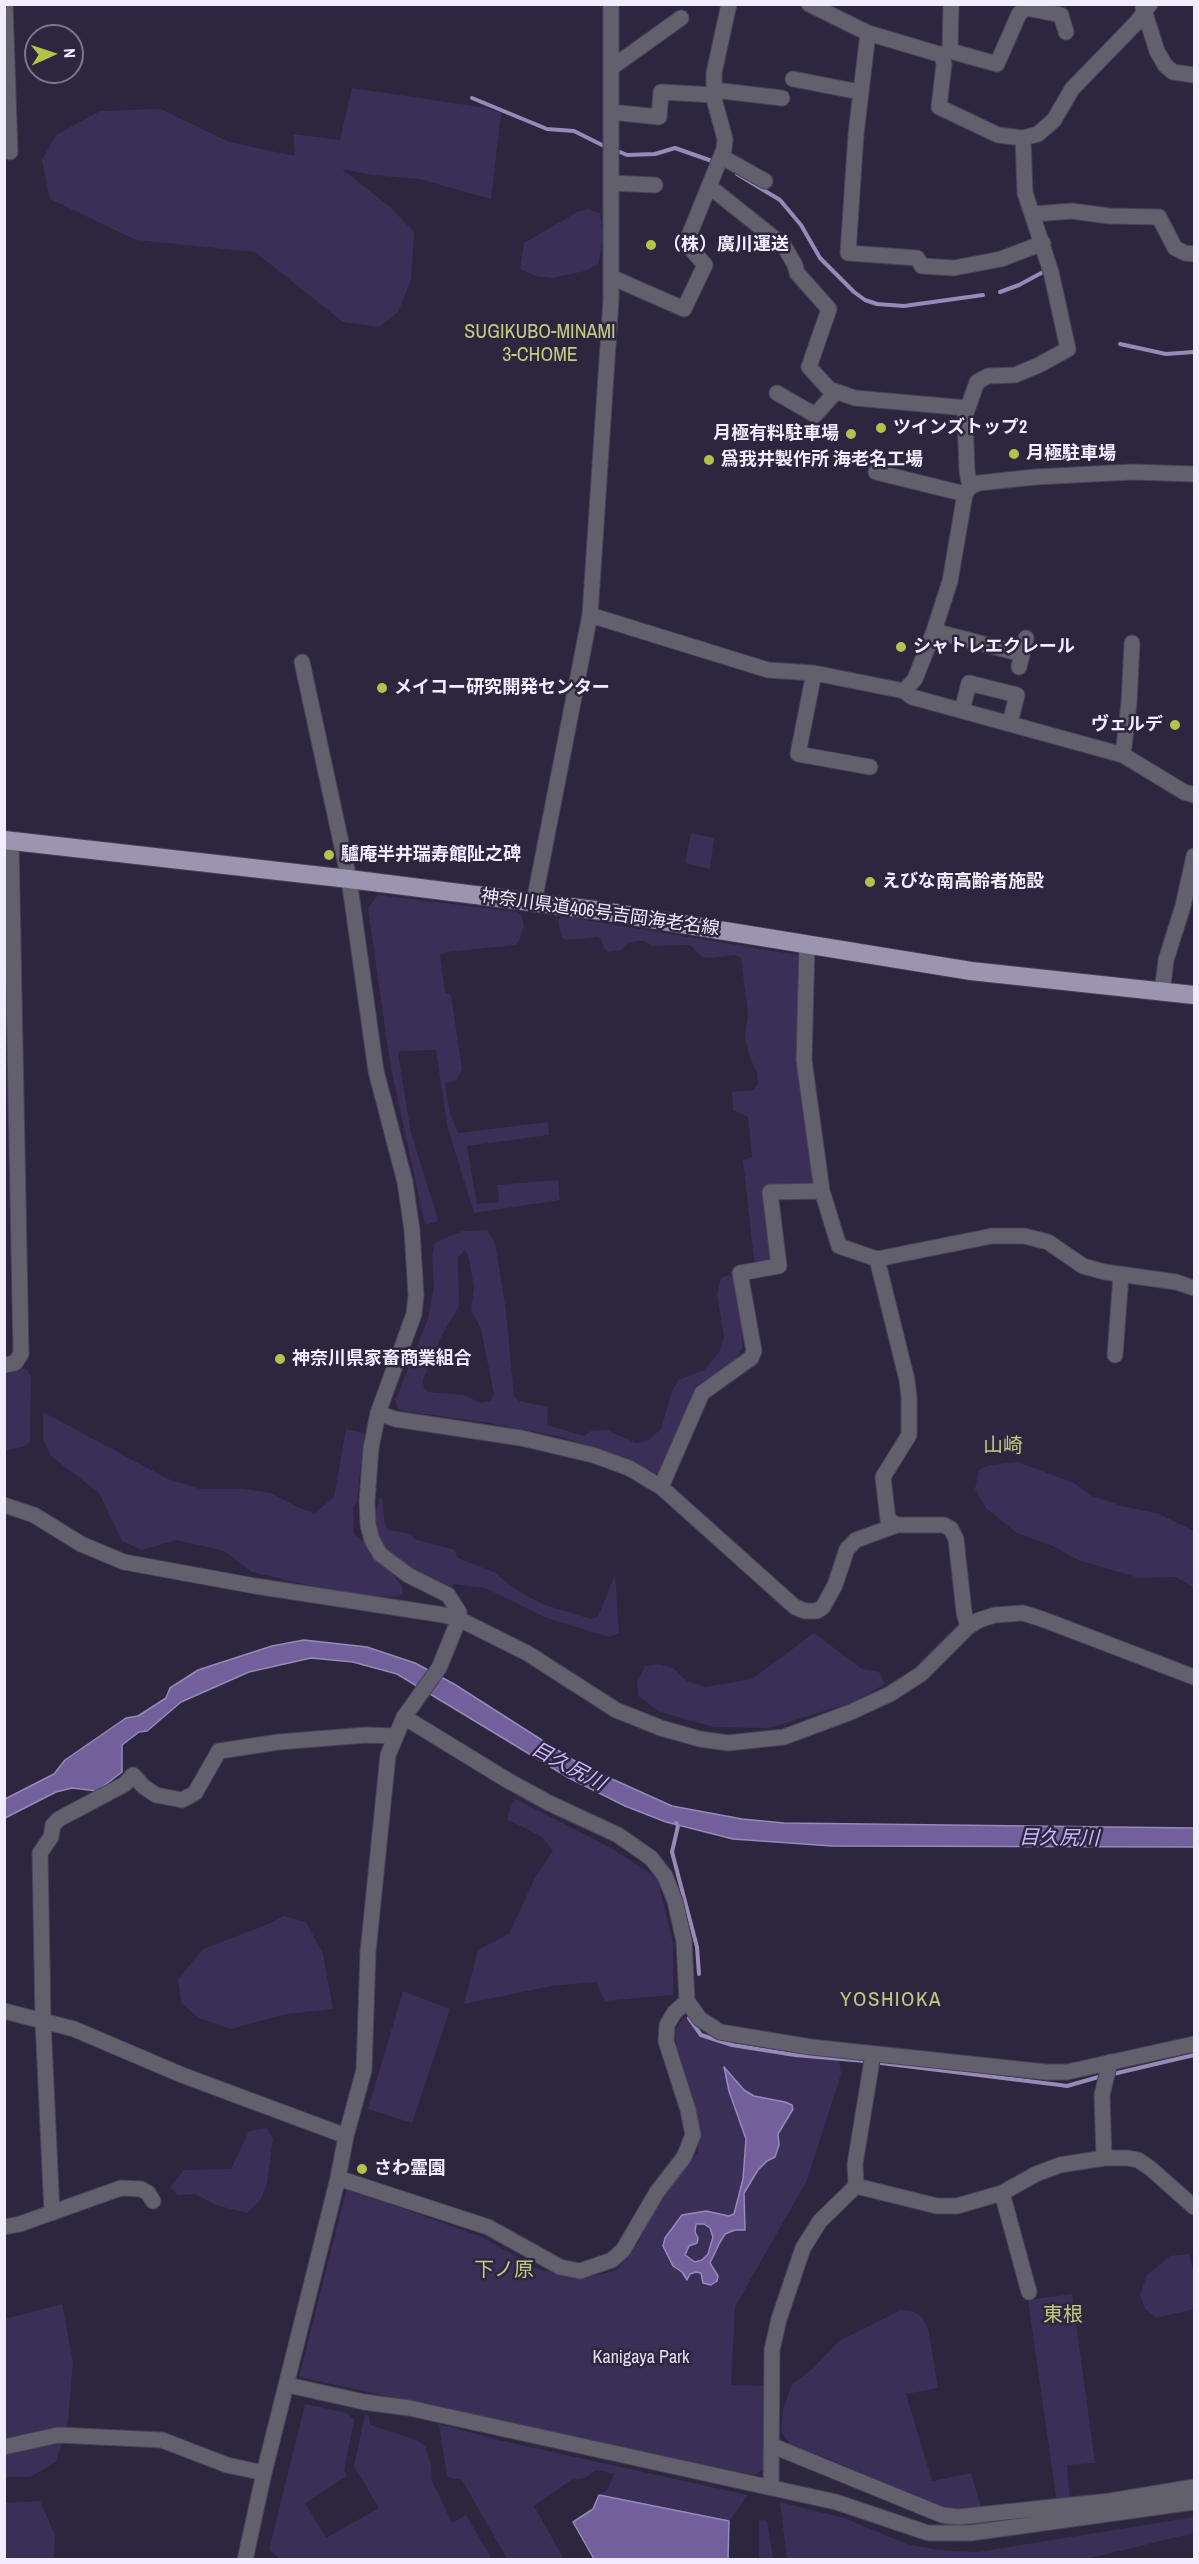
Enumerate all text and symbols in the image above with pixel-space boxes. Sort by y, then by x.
north arrow [24,24,84,84]
text: N [59,48,81,58]
place label: （株）廣川運送 [663,234,789,256]
marker: （株）廣川運送 [644,238,658,252]
district label: SUGIKUBO-MINAMI 3-CHOME [453,321,627,368]
place label: ツインズトップ2 [893,417,1027,439]
marker: ツインズトップ2 [874,421,888,435]
place label: 月極有料駐車場 [713,423,839,445]
marker: 月極有料駐車場 [844,427,858,441]
place label: 月極駐車場 [1026,443,1116,465]
marker: 月極駐車場 [1007,447,1021,461]
place label: 爲我井製作所 海老名工場 [721,449,923,471]
marker: 爲我井製作所 海老名工場 [702,453,716,467]
place label: シャトレエクレール [913,636,1075,658]
marker: シャトレエクレール [894,640,908,654]
place label: メイコー研究開発センター [394,677,610,699]
marker: メイコー研究開発センター [375,681,389,695]
place label: ヴェルデ [1091,714,1163,736]
marker: ヴェルデ [1168,718,1182,732]
place label: 驢庵半井瑞寿館阯之碑 [341,844,521,866]
marker: 驢庵半井瑞寿館阯之碑 [322,848,336,862]
place label: えびな南高齢者施設 [882,871,1044,893]
marker: えびな南高齢者施設 [863,875,877,889]
street label: 神奈川県道406号吉岡海老名線 [479,886,721,940]
place label: 神奈川県家畜商業組合 [292,1348,472,1370]
marker: 神奈川県家畜商業組合 [273,1352,287,1366]
district label: 山崎 [983,1435,1023,1459]
water label: 目久尻川 [527,1738,609,1796]
water label: 目久尻川 [1019,1826,1099,1852]
district label: YOSHIOKA [840,1987,942,2013]
place label: さわ霊園 [374,2158,446,2180]
marker: さわ霊園 [355,2162,369,2176]
district label: 下ノ原 [474,2259,534,2283]
district label: 東根 [1043,2304,1083,2328]
park label: Kanigaya Park [593,2347,689,2369]

